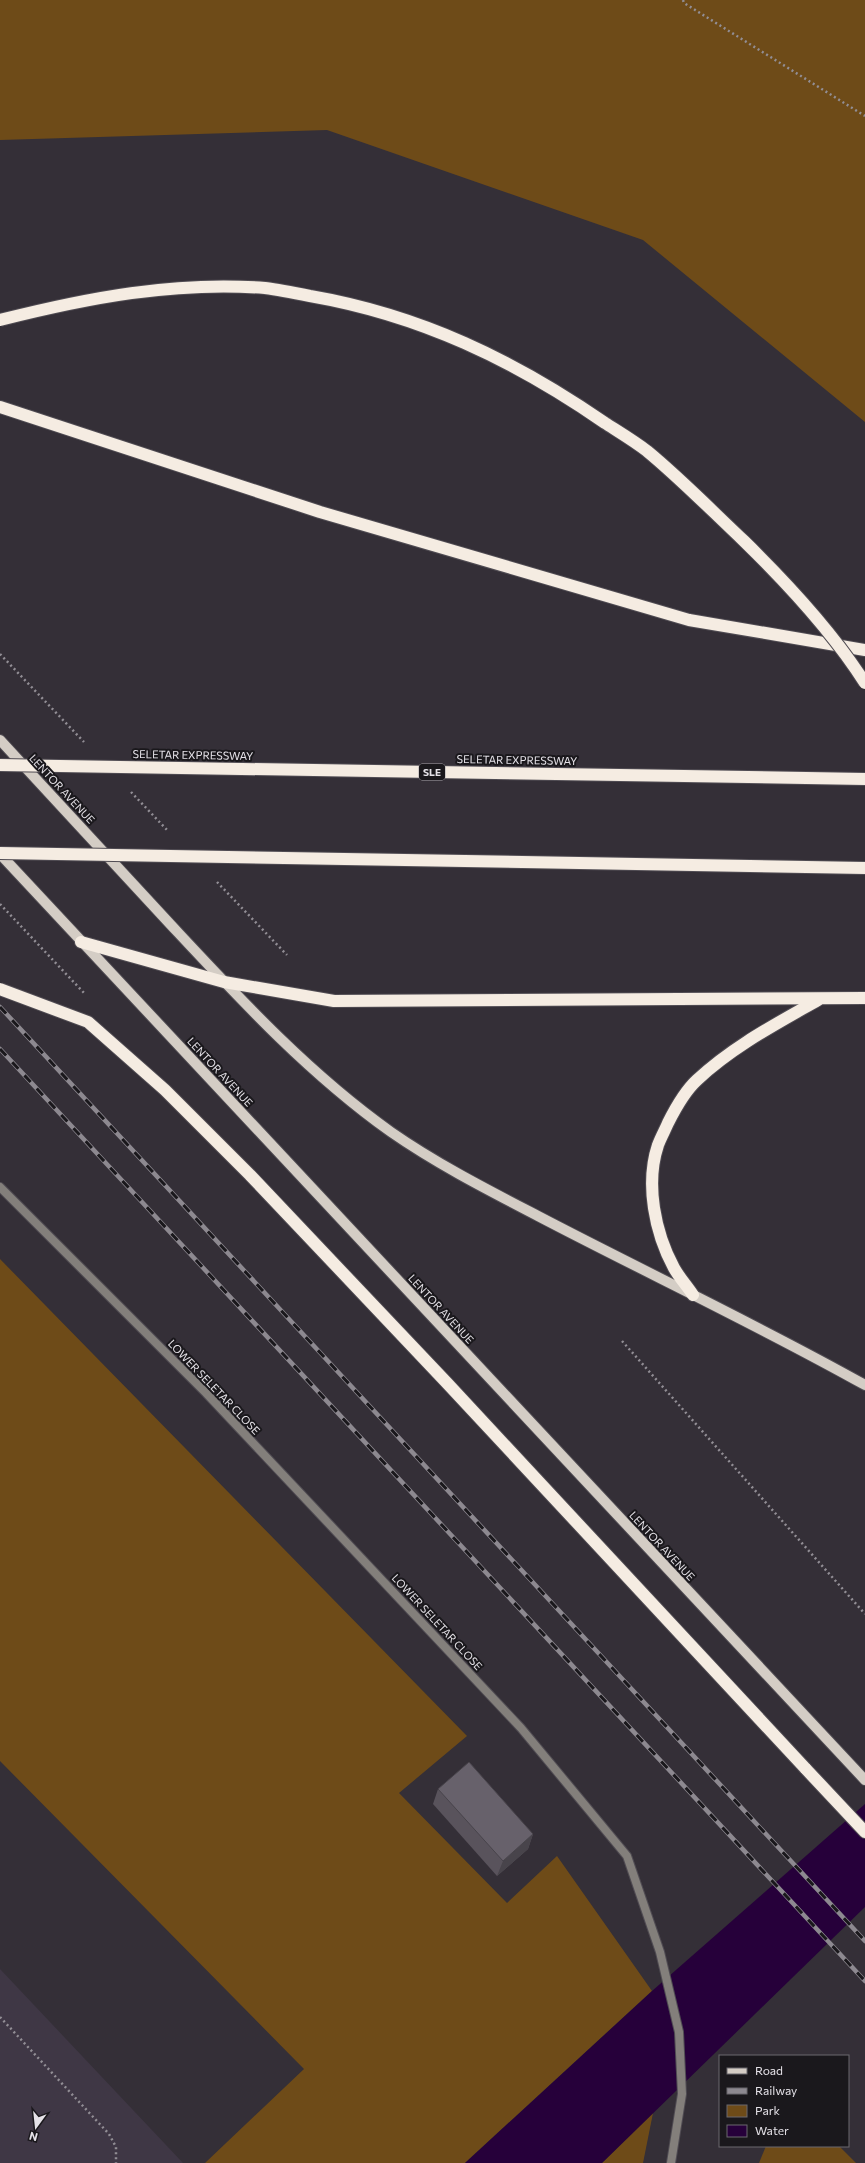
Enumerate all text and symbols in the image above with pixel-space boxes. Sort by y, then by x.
street label: SELETAR EXPRESSWAY [133,747,253,762]
street label: LENTOR AVENUE [27,751,98,826]
street label: SELETAR EXPRESSWAY [457,752,577,767]
road number: SLE [419,764,445,780]
street label: LENTOR AVENUE [185,1034,256,1109]
street label: LENTOR AVENUE [406,1271,477,1346]
street label: LOWER SELETAR CLOSE [166,1337,263,1437]
street label: LENTOR AVENUE [627,1508,698,1583]
street label: LOWER SELETAR CLOSE [389,1571,485,1672]
legend [719,2055,849,2147]
text: Road [755,2063,783,2077]
text: Railway [755,2083,797,2097]
text: Park [755,2103,781,2117]
north arrow [16,2107,56,2147]
text: Water [755,2123,789,2137]
text: N [28,2130,39,2144]

